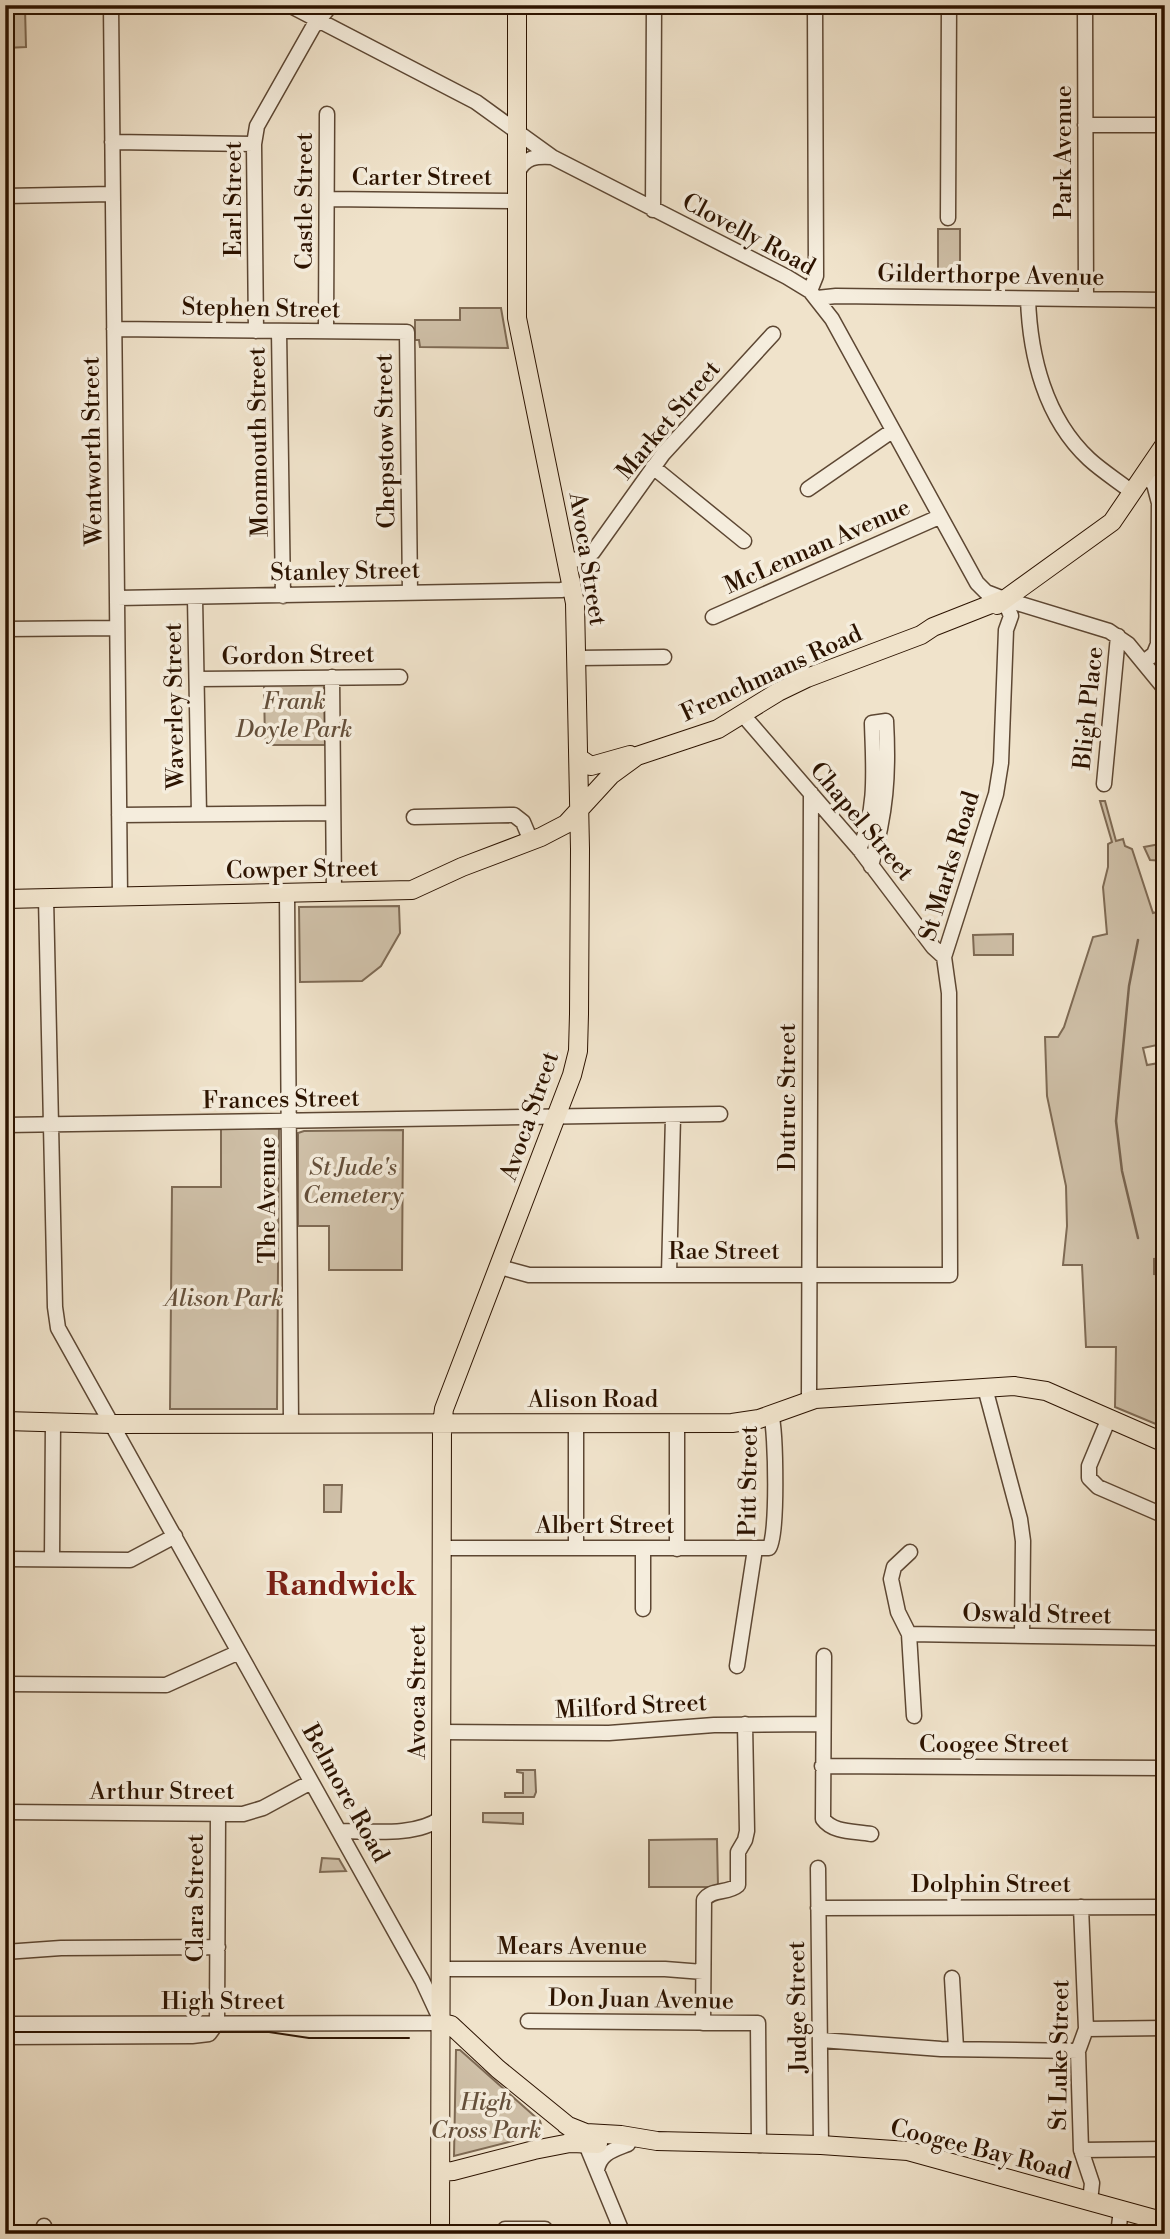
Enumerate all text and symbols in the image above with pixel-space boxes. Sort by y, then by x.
street label: Park Avenue [1049,85,1079,219]
street label: Castle Street [290,132,320,270]
street label: Earl Street [219,141,249,257]
street label: Carter Street [352,163,493,193]
street label: Clovelly Road [677,187,821,283]
street label: Gilderthorpe Avenue [877,259,1105,293]
street label: Stephen Street [181,293,341,325]
street label: Monmouth Street [242,346,276,537]
street label: Chepstow Street [369,353,403,529]
street label: Market Street [610,354,728,486]
street label: Wentworth Street [76,356,110,547]
street label: Avoca Street [562,489,612,628]
street label: McLennan Avenue [720,492,915,601]
street label: Stanley Street [270,556,421,588]
street label: Frenchmans Road [676,619,867,729]
street label: Waverley Street [159,622,191,791]
street label: Gordon Street [221,640,375,672]
street label: Bligh Place [1068,645,1110,772]
park label: Frank Doyle Park [235,687,352,745]
street label: Chapel Street [803,756,920,888]
street label: St Marks Road [913,787,987,945]
street label: Cowper Street [225,854,379,886]
street label: Dutruc Street [773,1023,803,1171]
street label: Avoca Street [494,1047,566,1186]
street label: Frances Street [202,1084,360,1116]
street label: The Avenue [253,1137,283,1263]
park label: St Jude's Cemetery [303,1153,404,1211]
street label: Rae Street [668,1237,780,1267]
park label: Alison Park [162,1284,283,1314]
street label: Alison Road [527,1385,659,1415]
street label: Pitt Street [733,1425,765,1537]
street label: Albert Street [534,1511,675,1541]
district label: Randwick [266,1565,417,1605]
street label: Oswald Street [962,1599,1112,1631]
street label: Avoca Street [403,1624,433,1760]
street label: Milford Street [554,1688,708,1726]
street label: Belmore Road [294,1718,396,1868]
street label: Coogee Street [919,1730,1069,1760]
street label: Arthur Street [89,1777,235,1807]
street label: Clara Street [181,1833,211,1962]
street label: Dolphin Street [911,1870,1071,1900]
street label: Mears Avenue [497,1932,647,1962]
street label: Judge Street [782,1940,814,2074]
street label: St Luke Street [1044,1979,1076,2131]
street label: Don Juan Avenue [548,1983,734,2017]
street label: High Street [161,1987,286,2017]
park label: High Cross Park [431,2088,541,2146]
street label: Coogee Bay Road [887,2113,1075,2187]

